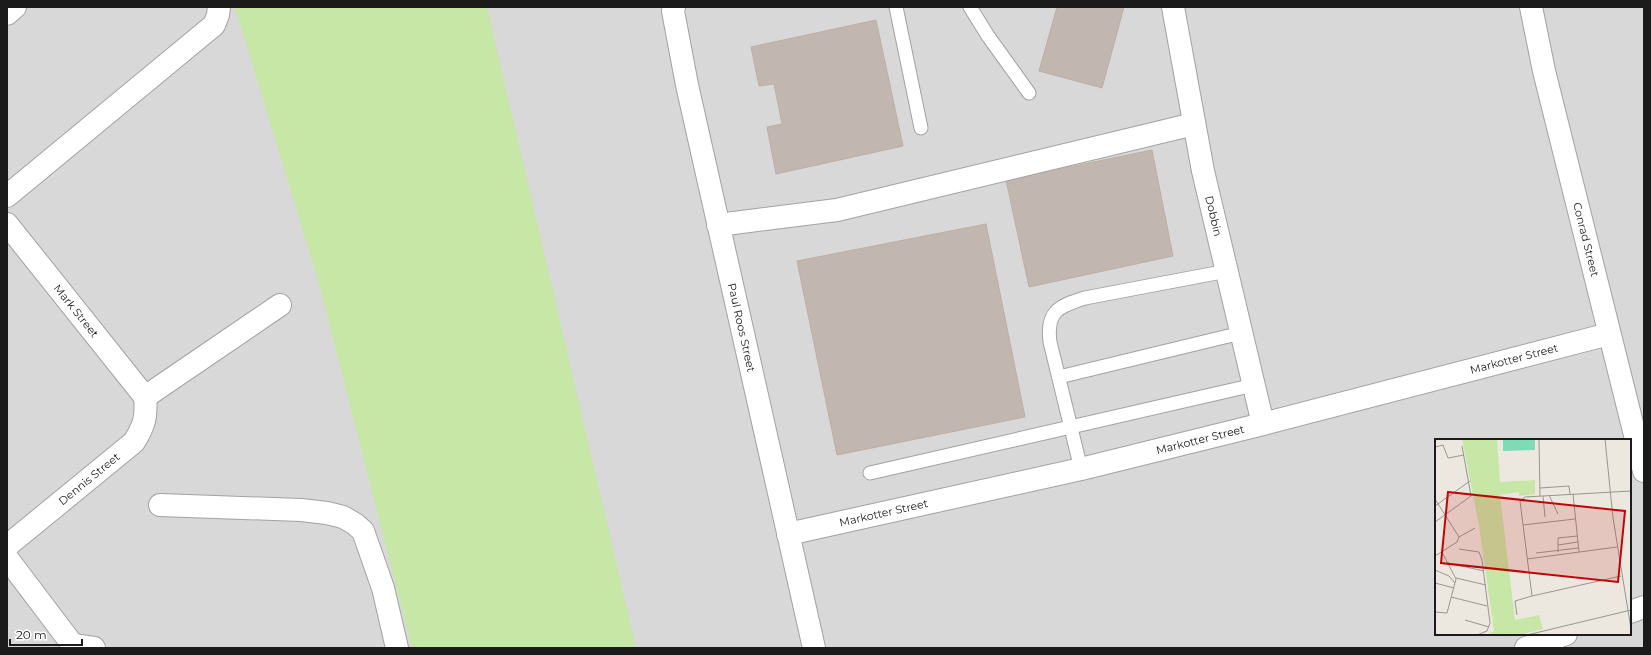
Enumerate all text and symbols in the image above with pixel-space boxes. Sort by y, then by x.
street label: Dobbin [1202,194,1225,238]
street label: Conrad Street [1570,201,1602,279]
street label: Mark Street [51,281,102,341]
street label: Paul Roos Street [725,282,759,374]
street label: Markotter Street [1469,340,1560,377]
street label: Markotter Street [1155,422,1246,457]
inset map [1435,439,1631,635]
street label: Dennis Street [56,449,123,508]
street label: Markotter Street [838,496,930,529]
scale bar [10,621,82,647]
text: 20 m [16,627,47,642]

